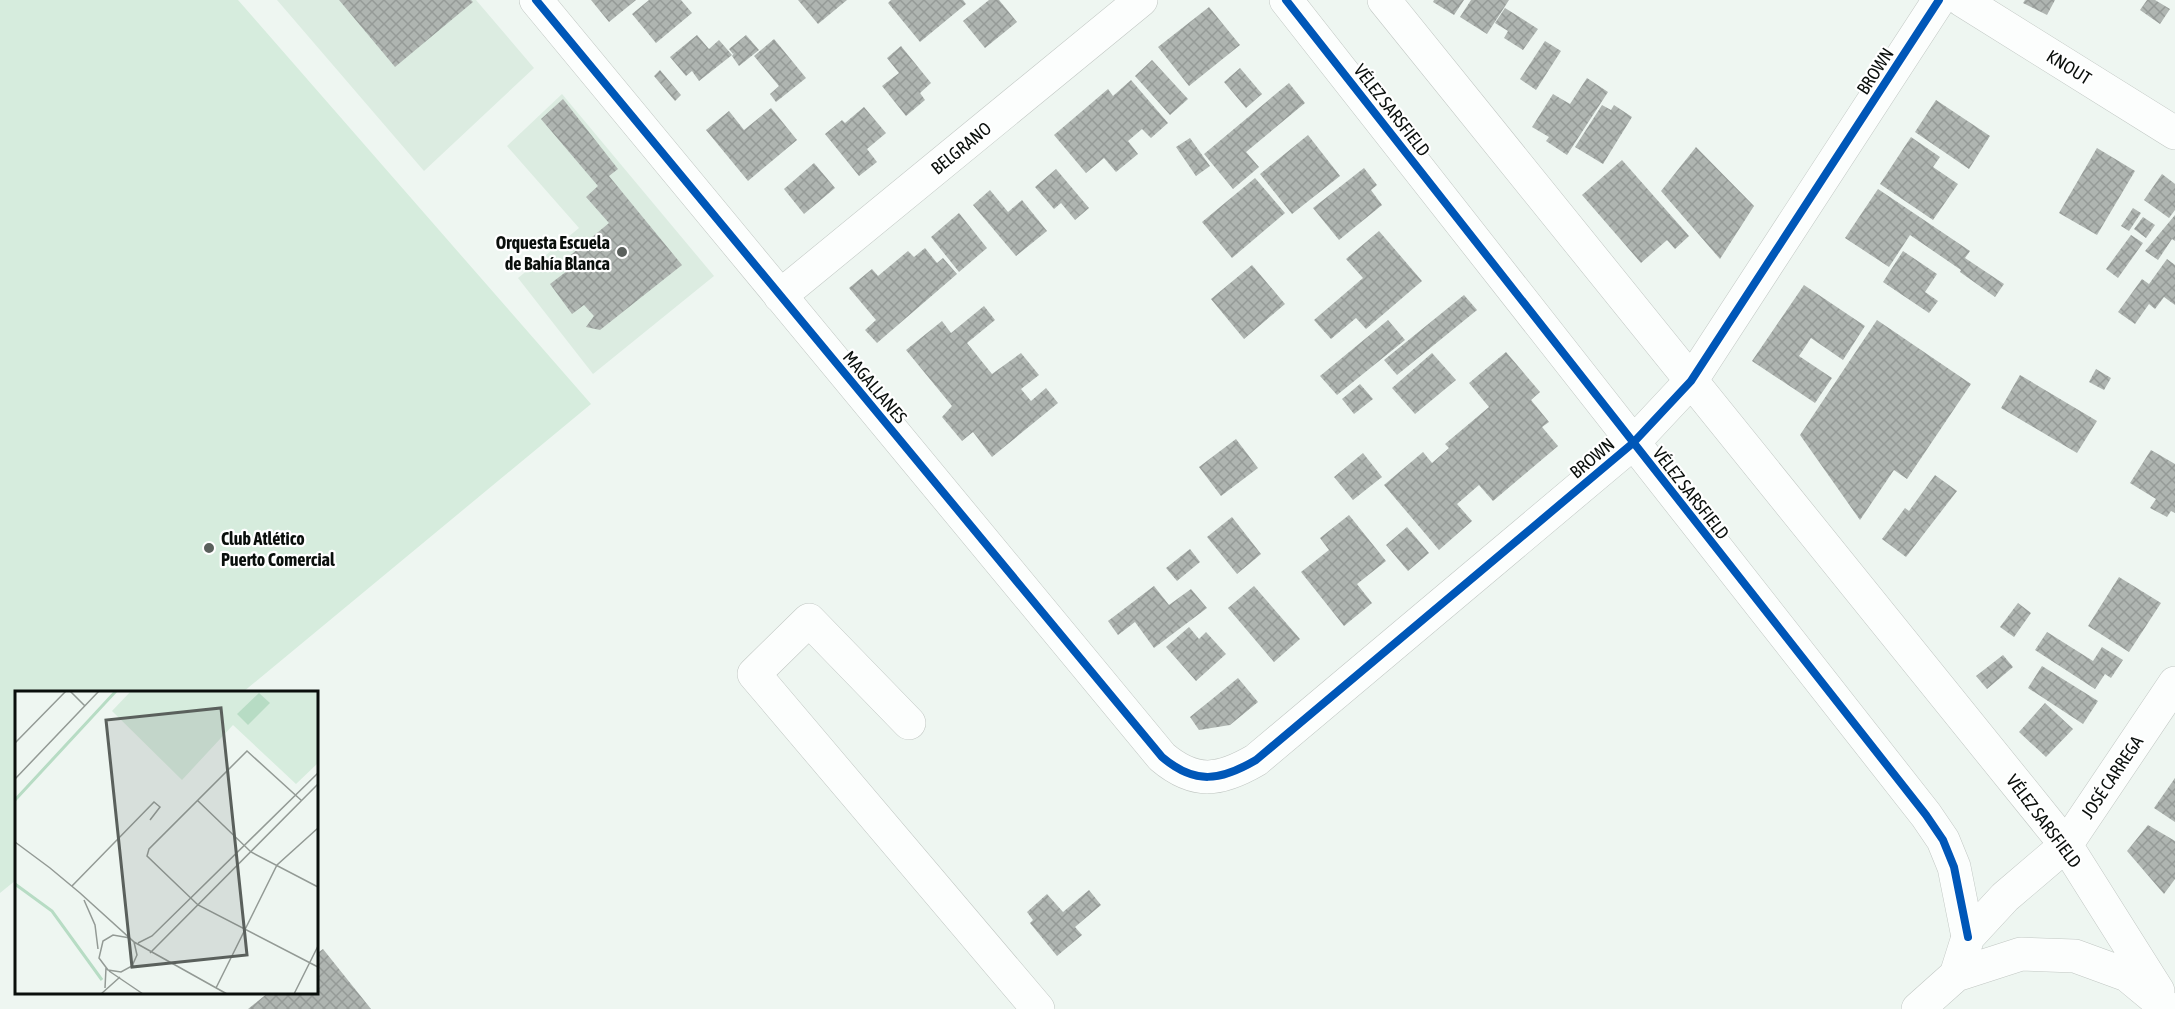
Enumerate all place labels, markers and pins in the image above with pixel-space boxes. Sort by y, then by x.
place label: Orquesta Escuela de Bahía Blanca [496,232,610,274]
marker: Orquesta Escuela de Bahía Blanca [615,245,629,259]
place label: Club Atlético Puerto Comercial [221,528,335,570]
marker: Club Atlético Puerto Comercial [202,541,216,555]

